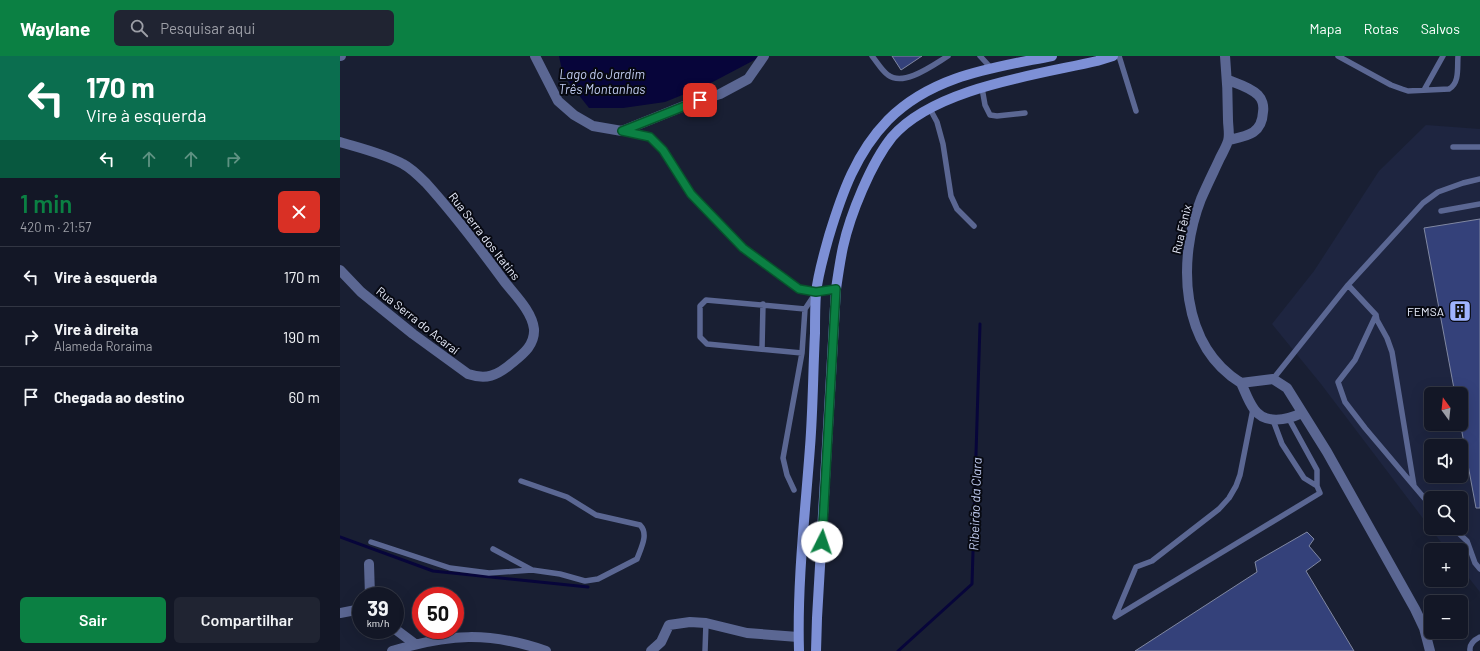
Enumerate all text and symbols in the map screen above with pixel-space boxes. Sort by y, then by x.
search box [114,10,394,46]
text: Waylane [20,17,90,40]
icon: search [128,17,150,39]
text: Pesquisar aqui [160,19,255,37]
text: Mapa [1310,20,1342,37]
text: Rotas [1364,20,1399,37]
text: Salvos [1421,20,1460,37]
water label: Lago do Jardim Três Montanhas [559,66,645,97]
text: 170 m [86,70,155,104]
icon: left [20,72,72,124]
pin [683,83,717,117]
icon: arrive [689,89,711,111]
text: Vire à esquerda [86,104,206,126]
icon: left [96,148,118,170]
icon: ahead [138,148,160,170]
icon: ahead [180,148,202,170]
icon: right [222,148,244,170]
text: 1 min [20,189,72,218]
street label: Rua Serra dos Itatins [446,189,524,283]
button: close [278,191,320,233]
street label: Rua Fênix [1169,203,1194,255]
text: 420 m · 21:57 [20,219,91,235]
icon: left [20,266,42,288]
text: Vire à esquerda [54,268,157,286]
text: 170 m [284,268,320,286]
street label: Rua Serra do Acaraí [374,283,462,357]
building icon: FEMSA [1447,298,1473,324]
place label: FEMSA [1407,304,1444,318]
text: Vire à direita [54,320,138,338]
icon: right [20,326,42,348]
text: 190 m [283,328,320,346]
text: Alameda Roraima [54,338,153,354]
icon: arrive [20,386,42,408]
north arrow [1424,387,1468,431]
map controls [1424,387,1468,639]
text: Chegada ao destino [54,388,185,406]
text: 60 m [288,388,320,406]
button: sound [1424,439,1468,483]
water label: Ribeirão da Clara [965,457,985,551]
button: search [1424,491,1468,535]
position arrow [801,521,843,563]
button: + [1424,543,1468,587]
speed limit sign: 50 [412,587,464,639]
button: − [1424,595,1468,639]
text: 39 [367,596,389,620]
button: Sair [20,597,166,643]
button: Compartilhar [174,597,320,643]
text: km/h [367,617,389,629]

